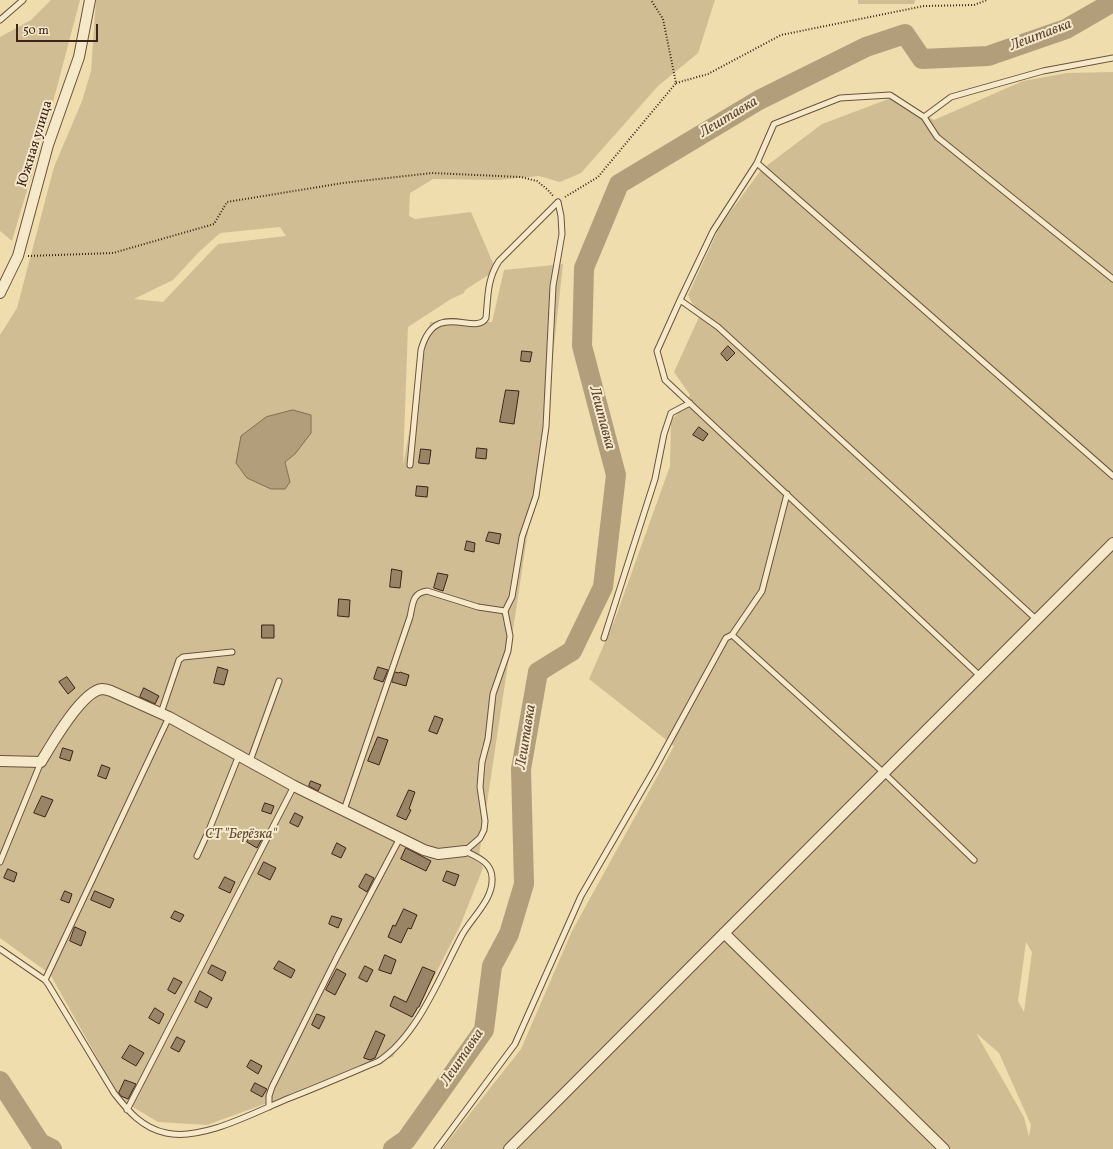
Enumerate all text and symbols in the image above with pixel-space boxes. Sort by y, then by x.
scale bar [18,16,100,42]
water label: Лештавка [1007,16,1075,56]
text: 50 m [23,23,49,39]
water label: Лештавка [696,93,762,143]
street label: Южная улица [15,99,57,189]
water label: Лештавка [584,384,618,452]
water label: Лештавка [513,703,541,771]
park label: СТ "Берёзка" [205,827,277,843]
water label: Лештавка [437,1026,489,1090]

